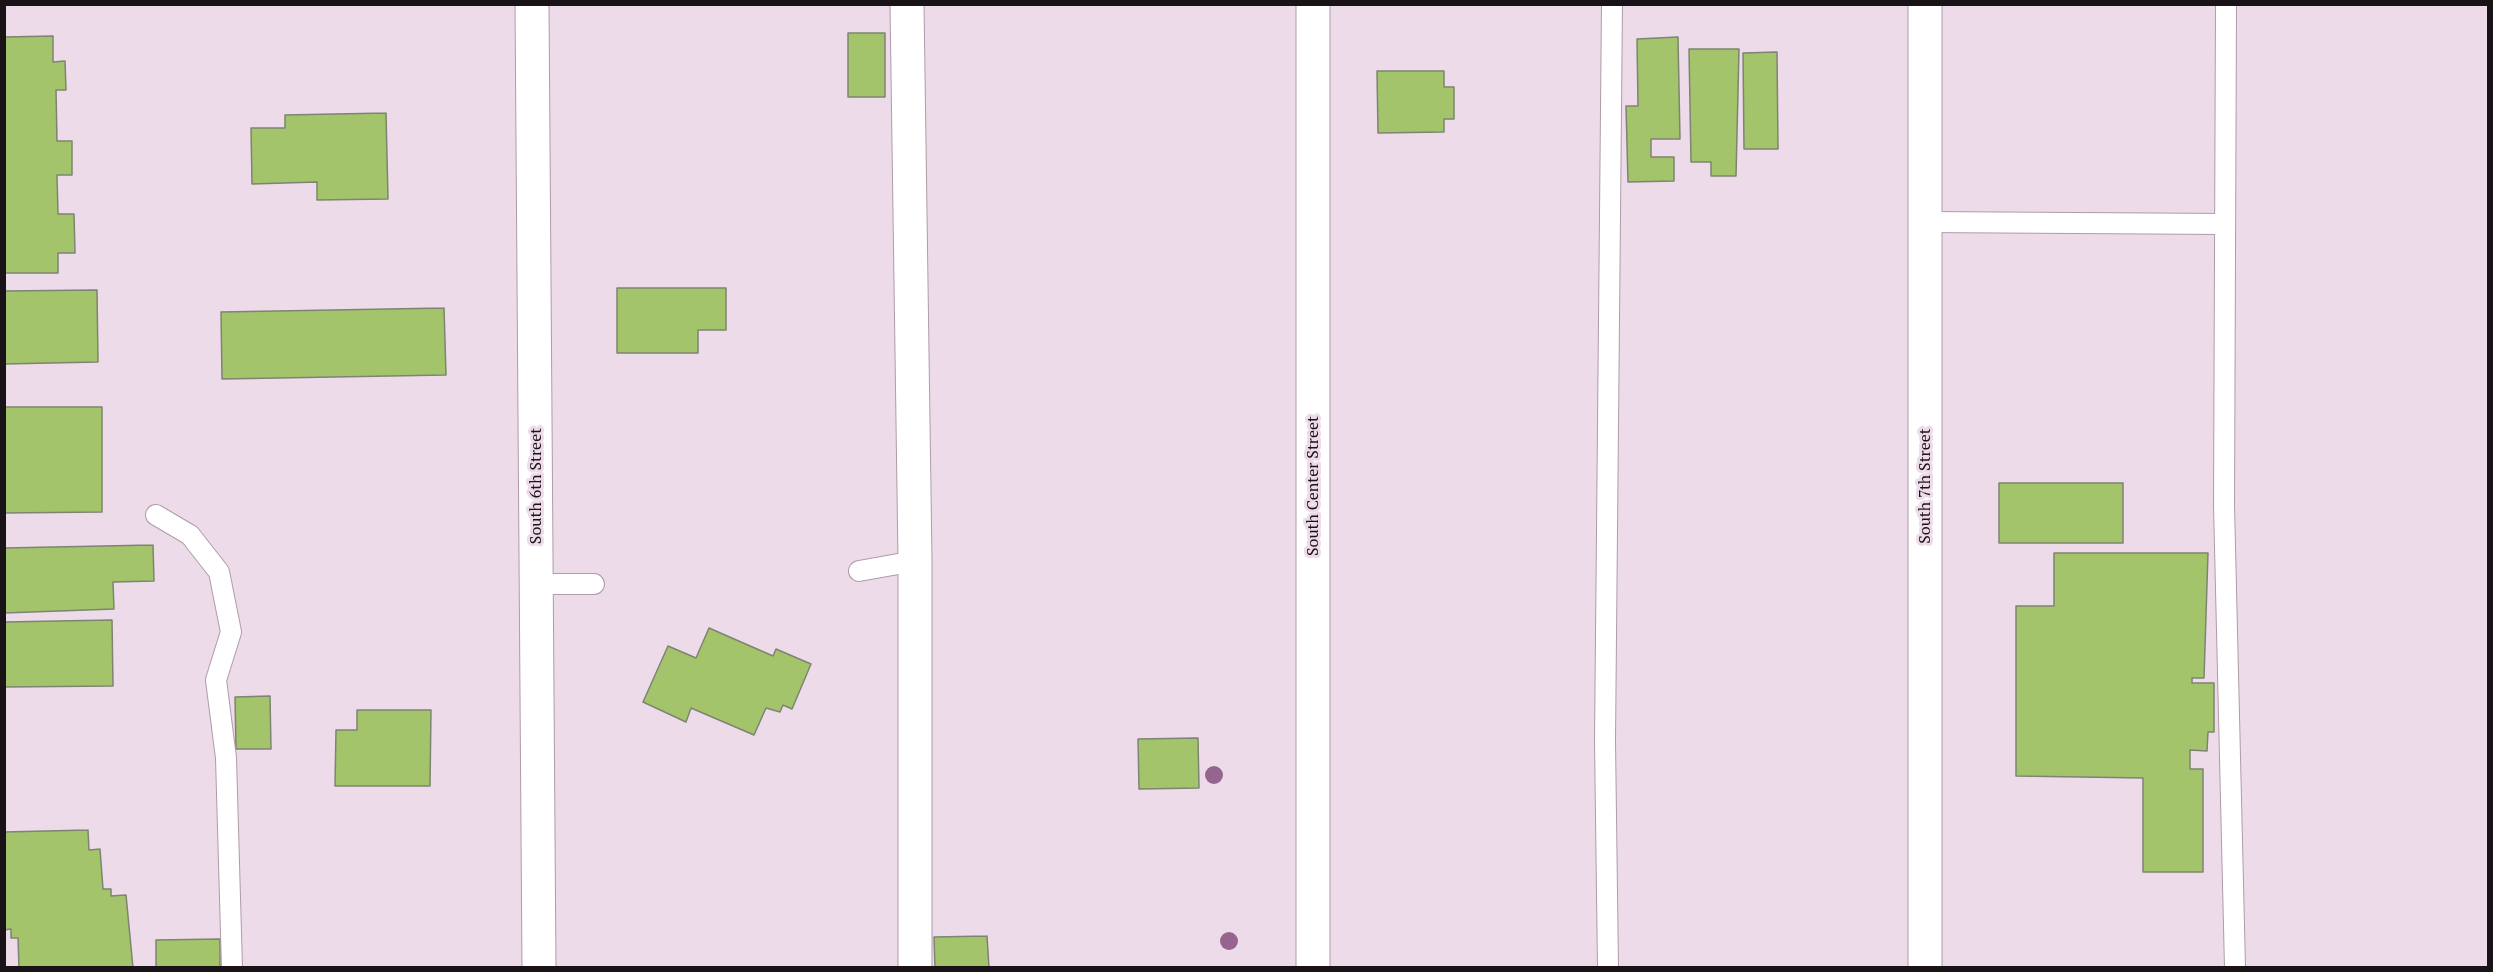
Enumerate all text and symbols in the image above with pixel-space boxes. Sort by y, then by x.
street label: South Center Street [1303,416,1323,556]
street label: South 6th Street [526,428,546,544]
street label: South 7th Street [1915,428,1935,544]

